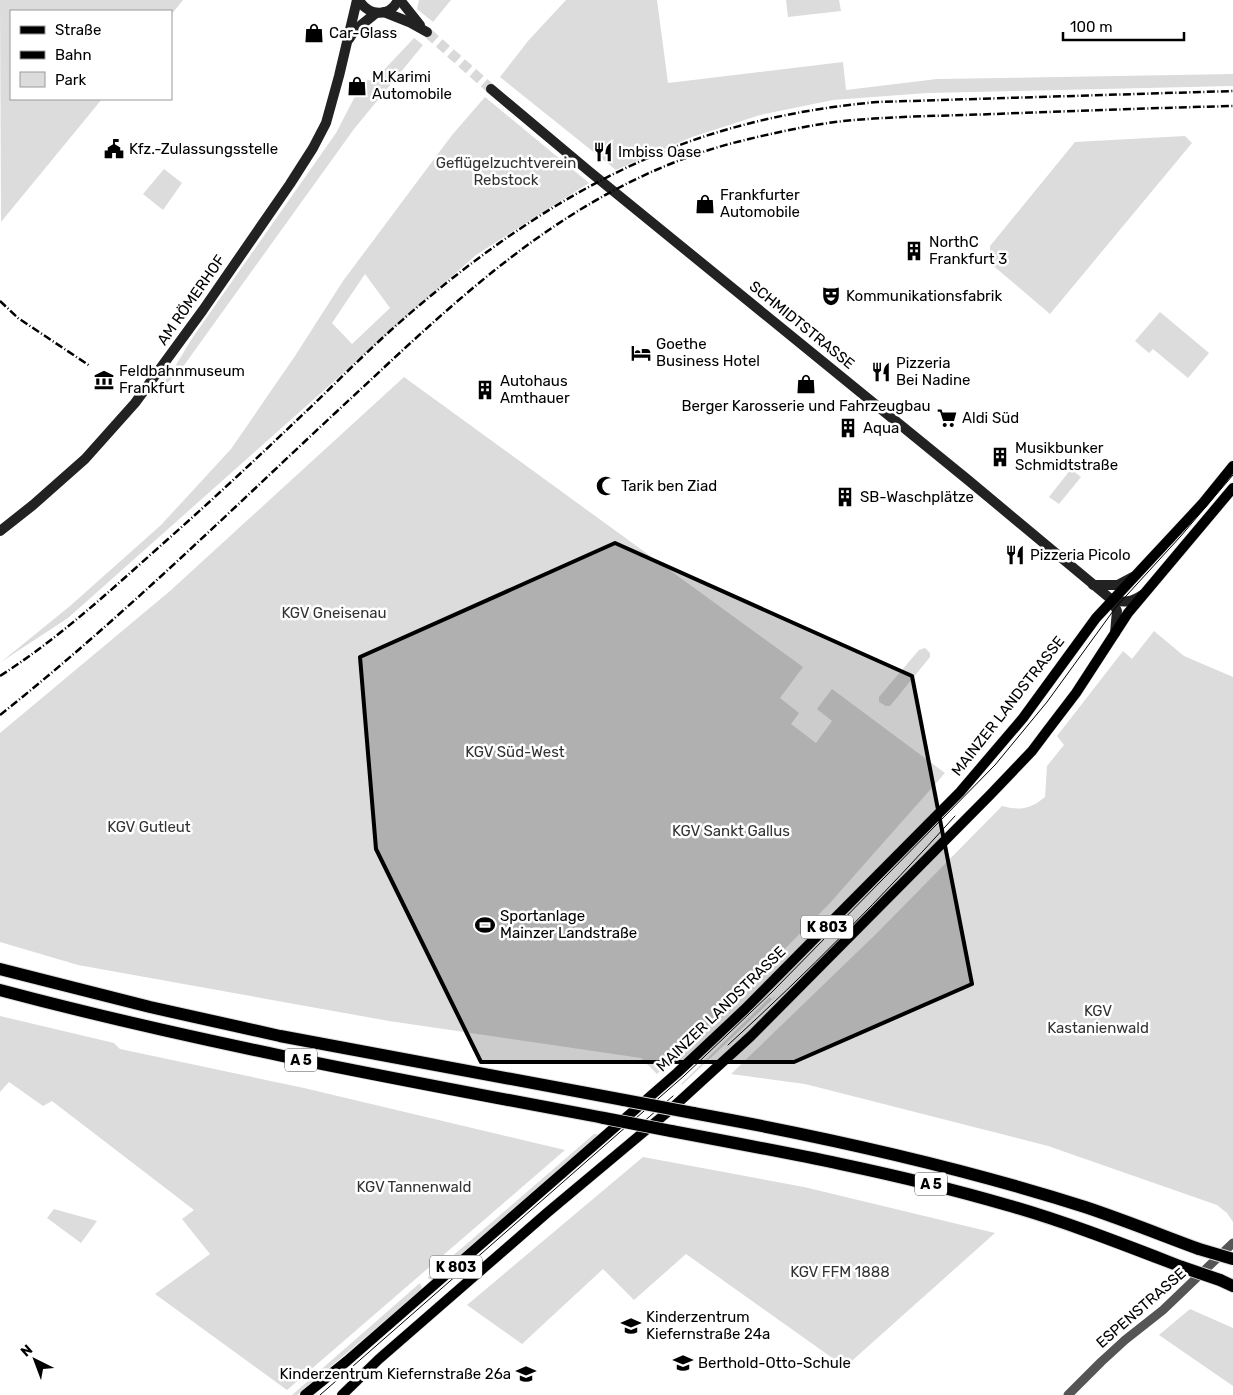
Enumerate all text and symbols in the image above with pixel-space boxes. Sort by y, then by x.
legend [10,10,172,100]
scale bar [1063,10,1184,42]
text: 100 m [1070,18,1112,36]
text: Straße [55,21,101,39]
shop icon: Car-Glass [303,22,325,44]
place label: Car-Glass [329,24,397,42]
text: Bahn [55,46,92,64]
place label: M.Karimi Automobile [372,68,452,103]
text: Park [55,71,86,89]
shop icon: M.Karimi Automobile [346,75,368,97]
public building icon: Kfz.-Zulassungsstelle [103,138,125,160]
place label: Kfz.-Zulassungsstelle [129,140,278,158]
restaurant icon: Imbiss Oase [592,141,614,163]
place label: Imbiss Oase [618,143,701,161]
park label: Geflügelzuchtverein Rebstock [436,154,576,189]
place label: Frankfurter Automobile [720,186,800,221]
shop icon: Frankfurter Automobile [694,193,716,215]
place label: NorthC Frankfurt 3 [929,233,1007,268]
building icon: NorthC Frankfurt 3 [903,240,925,262]
street label: AM RÖMERHOF [153,251,229,349]
street label: SCHMIDTSTRASSE [746,277,858,373]
theatre icon: Kommunikationsfabrik [820,285,842,307]
place label: Kommunikationsfabrik [846,287,1002,305]
place label: Goethe Business Hotel [656,335,760,370]
hotel icon: Goethe Business Hotel [630,342,652,364]
place label: Pizzeria Bei Nadine [896,354,970,389]
restaurant icon: Pizzeria Bei Nadine [870,361,892,383]
place label: Feldbahnmuseum Frankfurt [119,362,245,397]
museum icon: Feldbahnmuseum Frankfurt [93,369,115,391]
place label: Autohaus Amthauer [500,372,570,407]
shop icon: Berger Karosserie und Fahrzeugbau [795,373,817,395]
building icon: Autohaus Amthauer [474,379,496,401]
place label: Berger Karosserie und Fahrzeugbau [681,397,931,415]
supermarket icon: Aldi Süd [936,407,958,429]
place label: Aldi Süd [962,409,1019,427]
building icon: Aqua [837,417,859,439]
place label: Aqua [863,419,899,437]
place label: Musikbunker Schmidtstraße [1015,439,1118,474]
building icon: Musikbunker Schmidtstraße [989,446,1011,468]
mosque icon: Tarik ben Ziad [595,475,617,497]
place label: Tarik ben Ziad [621,477,717,495]
building icon: SB-Waschplätze [834,486,856,508]
place label: SB-Waschplätze [860,488,974,506]
restaurant icon: Pizzeria Picolo [1004,544,1026,566]
place label: Pizzeria Picolo [1030,546,1131,564]
park label: KGV Gneisenau [281,604,387,622]
street label: MAINZER LANDSTRASSE [948,632,1068,780]
park label: KGV Süd-West [465,743,565,761]
park label: KGV Gutleut [107,818,191,836]
park label: KGV Sankt Gallus [672,822,790,840]
place label: Sportanlage Mainzer Landstraße [500,907,637,942]
sports icon: Sportanlage Mainzer Landstraße [474,914,496,936]
road number: K 803 [801,916,853,939]
street label: MAINZER LANDSTRASSE [653,943,789,1075]
park label: KGV Kastanienwald [1047,1002,1149,1037]
road number: A 5 [285,1048,317,1072]
road number: A 5 [915,1172,947,1196]
park label: KGV Tannenwald [357,1178,471,1196]
road number: K 803 [430,1256,482,1278]
park label: KGV FFM 1888 [790,1263,890,1281]
street label: ESPENSTRASSE [1092,1264,1190,1352]
place label: Kinderzentrum Kiefernstraße 24a [646,1308,770,1343]
school or university icon: Kinderzentrum Kiefernstraße 24a [620,1315,642,1337]
north arrow [10,1335,60,1385]
text: N [17,1341,36,1360]
school or university icon: Berthold-Otto-Schule [672,1352,694,1374]
place label: Berthold-Otto-Schule [698,1354,851,1372]
school or university icon: Kinderzentrum Kiefernstraße 26a [515,1363,537,1385]
place label: Kinderzentrum Kiefernstraße 26a [280,1365,511,1383]

